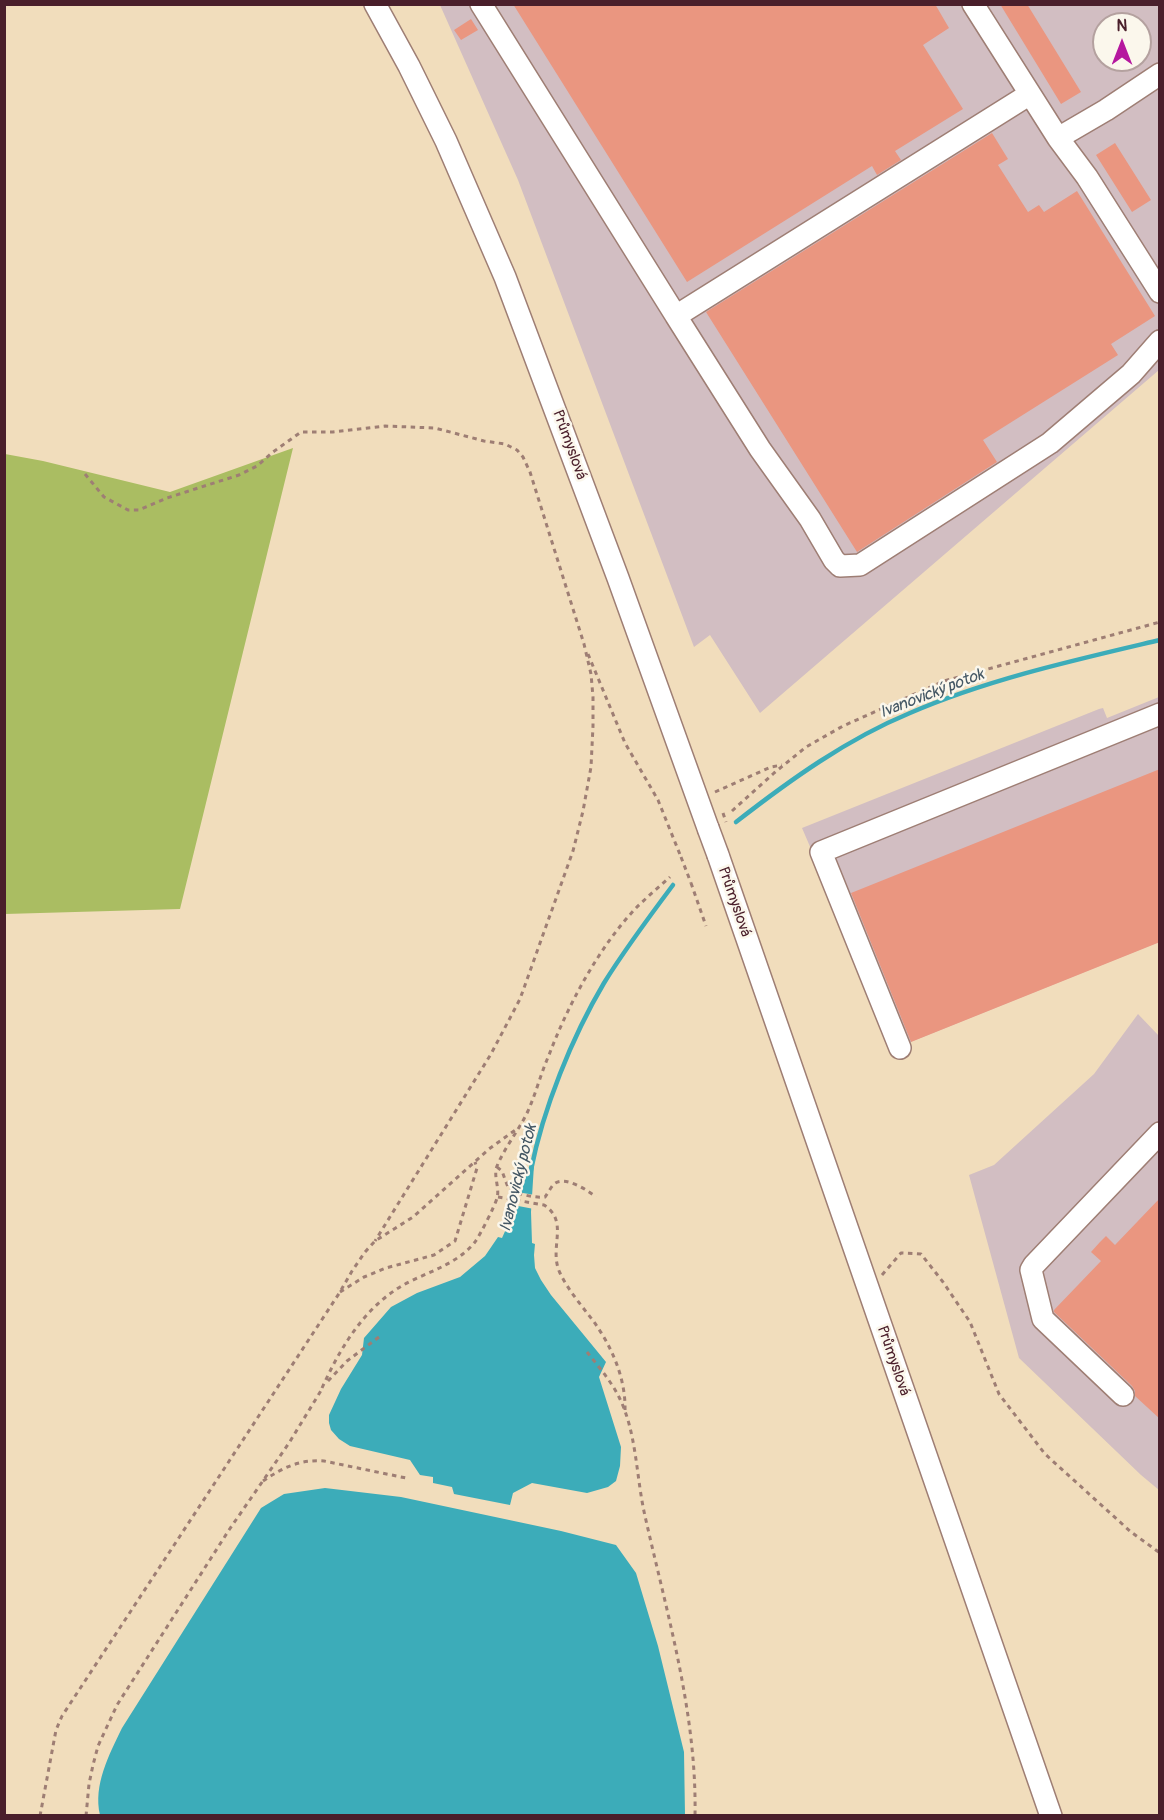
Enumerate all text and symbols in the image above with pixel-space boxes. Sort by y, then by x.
north arrow [1092,12,1152,72]
text: N [1117,16,1127,36]
street label: Průmyslová [548,408,590,482]
water label: Ivanovický potok [877,665,987,723]
street label: Průmyslová [714,865,754,939]
water label: Ivanovický potok [496,1122,542,1234]
street label: Průmyslová [873,1324,913,1398]

